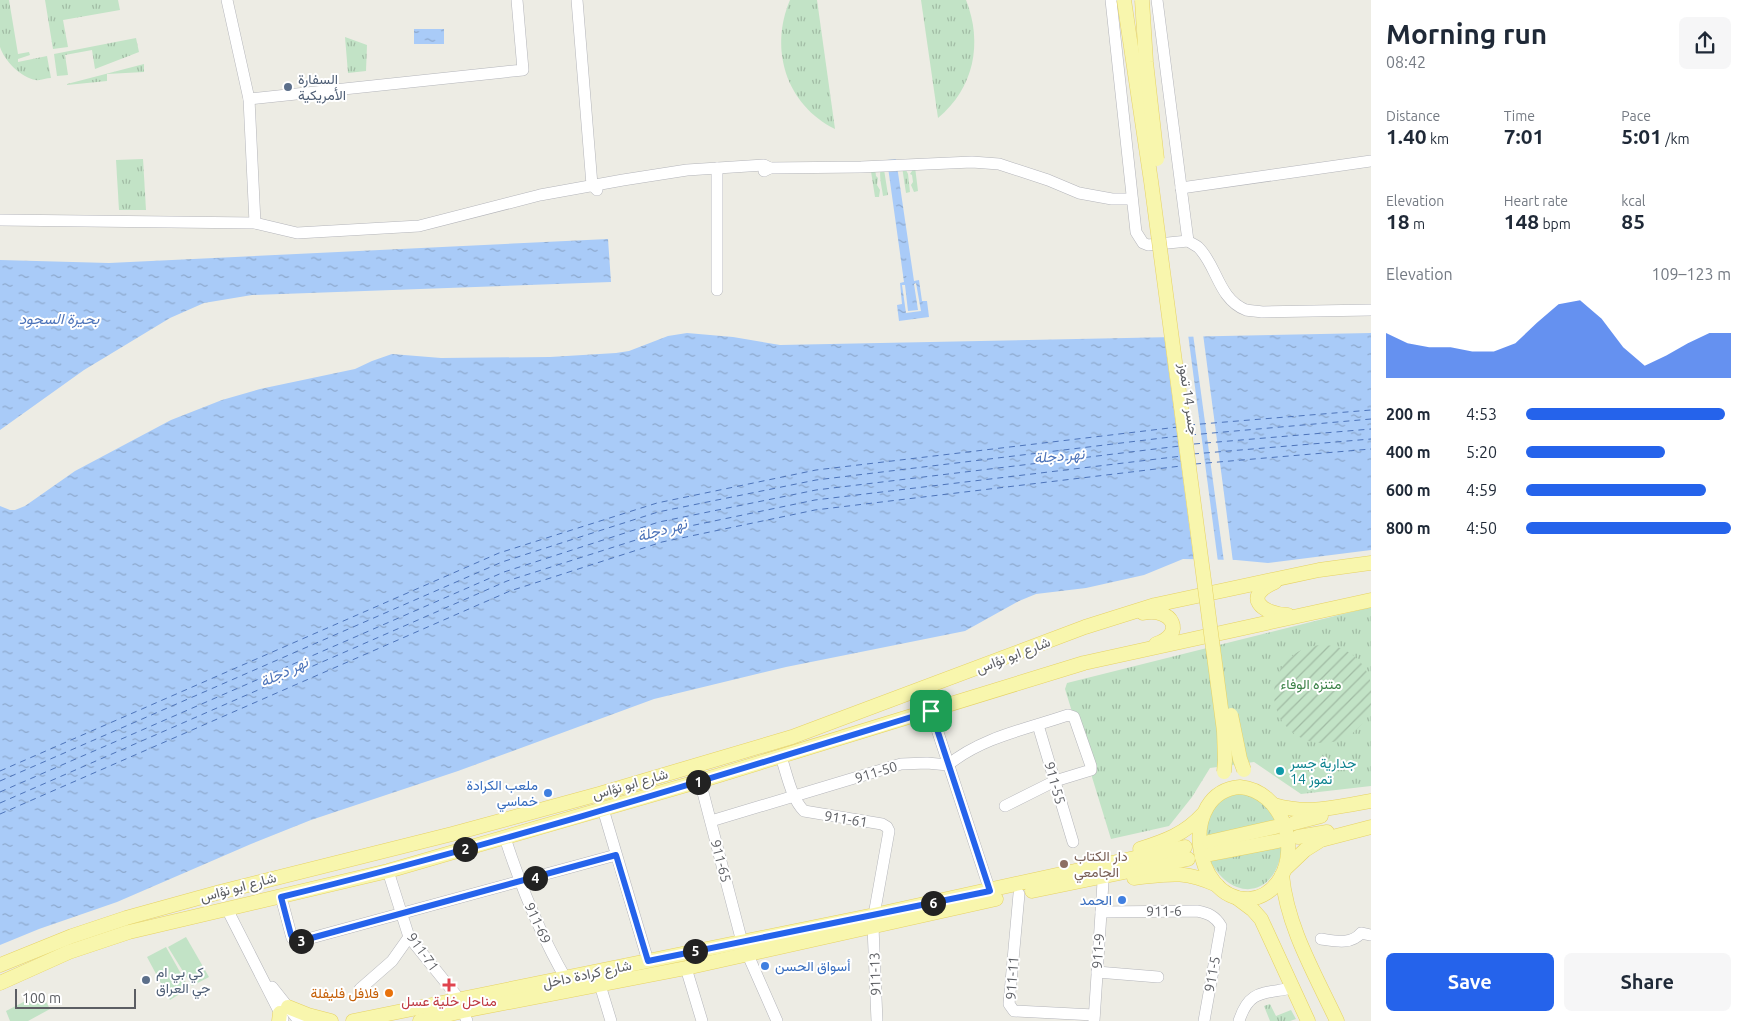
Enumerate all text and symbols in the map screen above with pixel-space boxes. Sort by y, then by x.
button: share [1679,17,1731,69]
text: Morning run [1386,18,1547,49]
text: 08:42 [1386,53,1426,71]
place label: السفارة الأمريكية [298,71,346,104]
marker: السفارة الأمريكية [282,81,294,93]
text: Distance [1386,108,1440,124]
text: Time [1504,108,1535,124]
text: Pace [1621,108,1651,124]
text: 1.40 [1386,124,1427,148]
text: 7:01 [1504,124,1544,148]
text: 5:01 [1621,124,1662,148]
text: km [1427,131,1449,147]
text: /km [1662,131,1690,147]
text: Elevation [1386,193,1444,209]
text: Heart rate [1504,193,1568,209]
text: kcal [1621,193,1646,209]
text: 18 [1386,209,1410,233]
text: 148 [1504,209,1539,233]
text: 85 [1621,209,1645,233]
text: m [1410,216,1425,232]
text: bpm [1539,216,1571,232]
text: Elevation [1386,265,1453,283]
text: 109–123 m [1651,265,1731,283]
water label: بحيرة السجود [19,310,100,328]
street label: جسر 14 تموز [1175,361,1202,436]
text: 200 m [1386,405,1431,423]
text: 4:53 [1466,405,1497,423]
text: 400 m [1386,443,1431,461]
text: 5:20 [1466,443,1497,461]
water label: نهر دجلة [1033,445,1086,467]
text: 600 m [1386,481,1431,499]
text: 4:59 [1466,481,1497,499]
water label: نهر دجلة [635,514,690,546]
text: 800 m [1386,519,1431,537]
text: 4:50 [1466,519,1497,537]
street label: شارع ابو نؤاس [974,634,1053,679]
water label: نهر دجلة [257,653,311,691]
park label: متنزه الوفاء [1281,676,1341,693]
pin [910,690,952,732]
icon: arrive [917,697,945,725]
place label: جدارية جسر 14 تموز [1289,755,1356,788]
street label: 911-50 [853,758,899,786]
street label: 911-55 [1041,760,1069,806]
marker: جدارية جسر 14 تموز [1274,765,1286,777]
street label: شارع ابو نؤاس [590,766,671,805]
pin: 1 [686,770,710,794]
text: 1 [695,774,702,790]
place label: ملعب الكرادة خماسي [467,777,538,813]
marker: ملعب الكرادة خماسي [542,787,554,799]
street label: 911-61 [823,808,869,830]
pin: 2 [452,836,478,862]
street label: 911-65 [708,838,734,884]
text: 2 [462,841,469,857]
place label: دار الكتاب الجامعي [1074,848,1128,884]
marker: دار الكتاب الجامعي [1058,858,1070,870]
pin: 4 [522,866,548,890]
street label: شارع ابو نؤاس [198,869,279,908]
text: 4 [532,870,539,886]
pin: 6 [920,890,946,916]
place label: الحمد [1080,892,1112,908]
marker: الحمد [1116,894,1128,906]
text: 6 [930,895,937,911]
street label: 911-69 [522,900,554,946]
street label: 911-6 [1146,903,1182,919]
pin: 3 [288,928,314,954]
street label: 911-71 [404,930,442,974]
text: 3 [298,933,305,949]
street label: 911-9 [1089,933,1107,969]
pin: 5 [682,938,708,964]
text: 5 [692,943,699,959]
street label: 911-13 [866,952,884,996]
button: Save [1386,953,1554,1011]
button: Share [1564,953,1731,1011]
street label: 911-5 [1201,955,1223,993]
street label: 911-11 [1003,956,1021,1000]
street label: شارع كرادة داخل [541,957,634,994]
place label: أسواق الحسن [775,958,850,975]
marker: أسواق الحسن [759,960,771,972]
place label: كي بي ام جي العراق [156,964,210,1000]
marker: كي بي ام جي العراق [140,974,152,986]
marker: مناحل خلية عسل [443,979,455,991]
place label: فلافل فليفلة [311,985,379,1002]
scale bar [15,986,136,1009]
marker: فلافل فليفلة [383,987,395,999]
text: 100 m [22,990,61,1006]
place label: مناحل خلية عسل [401,993,497,1010]

